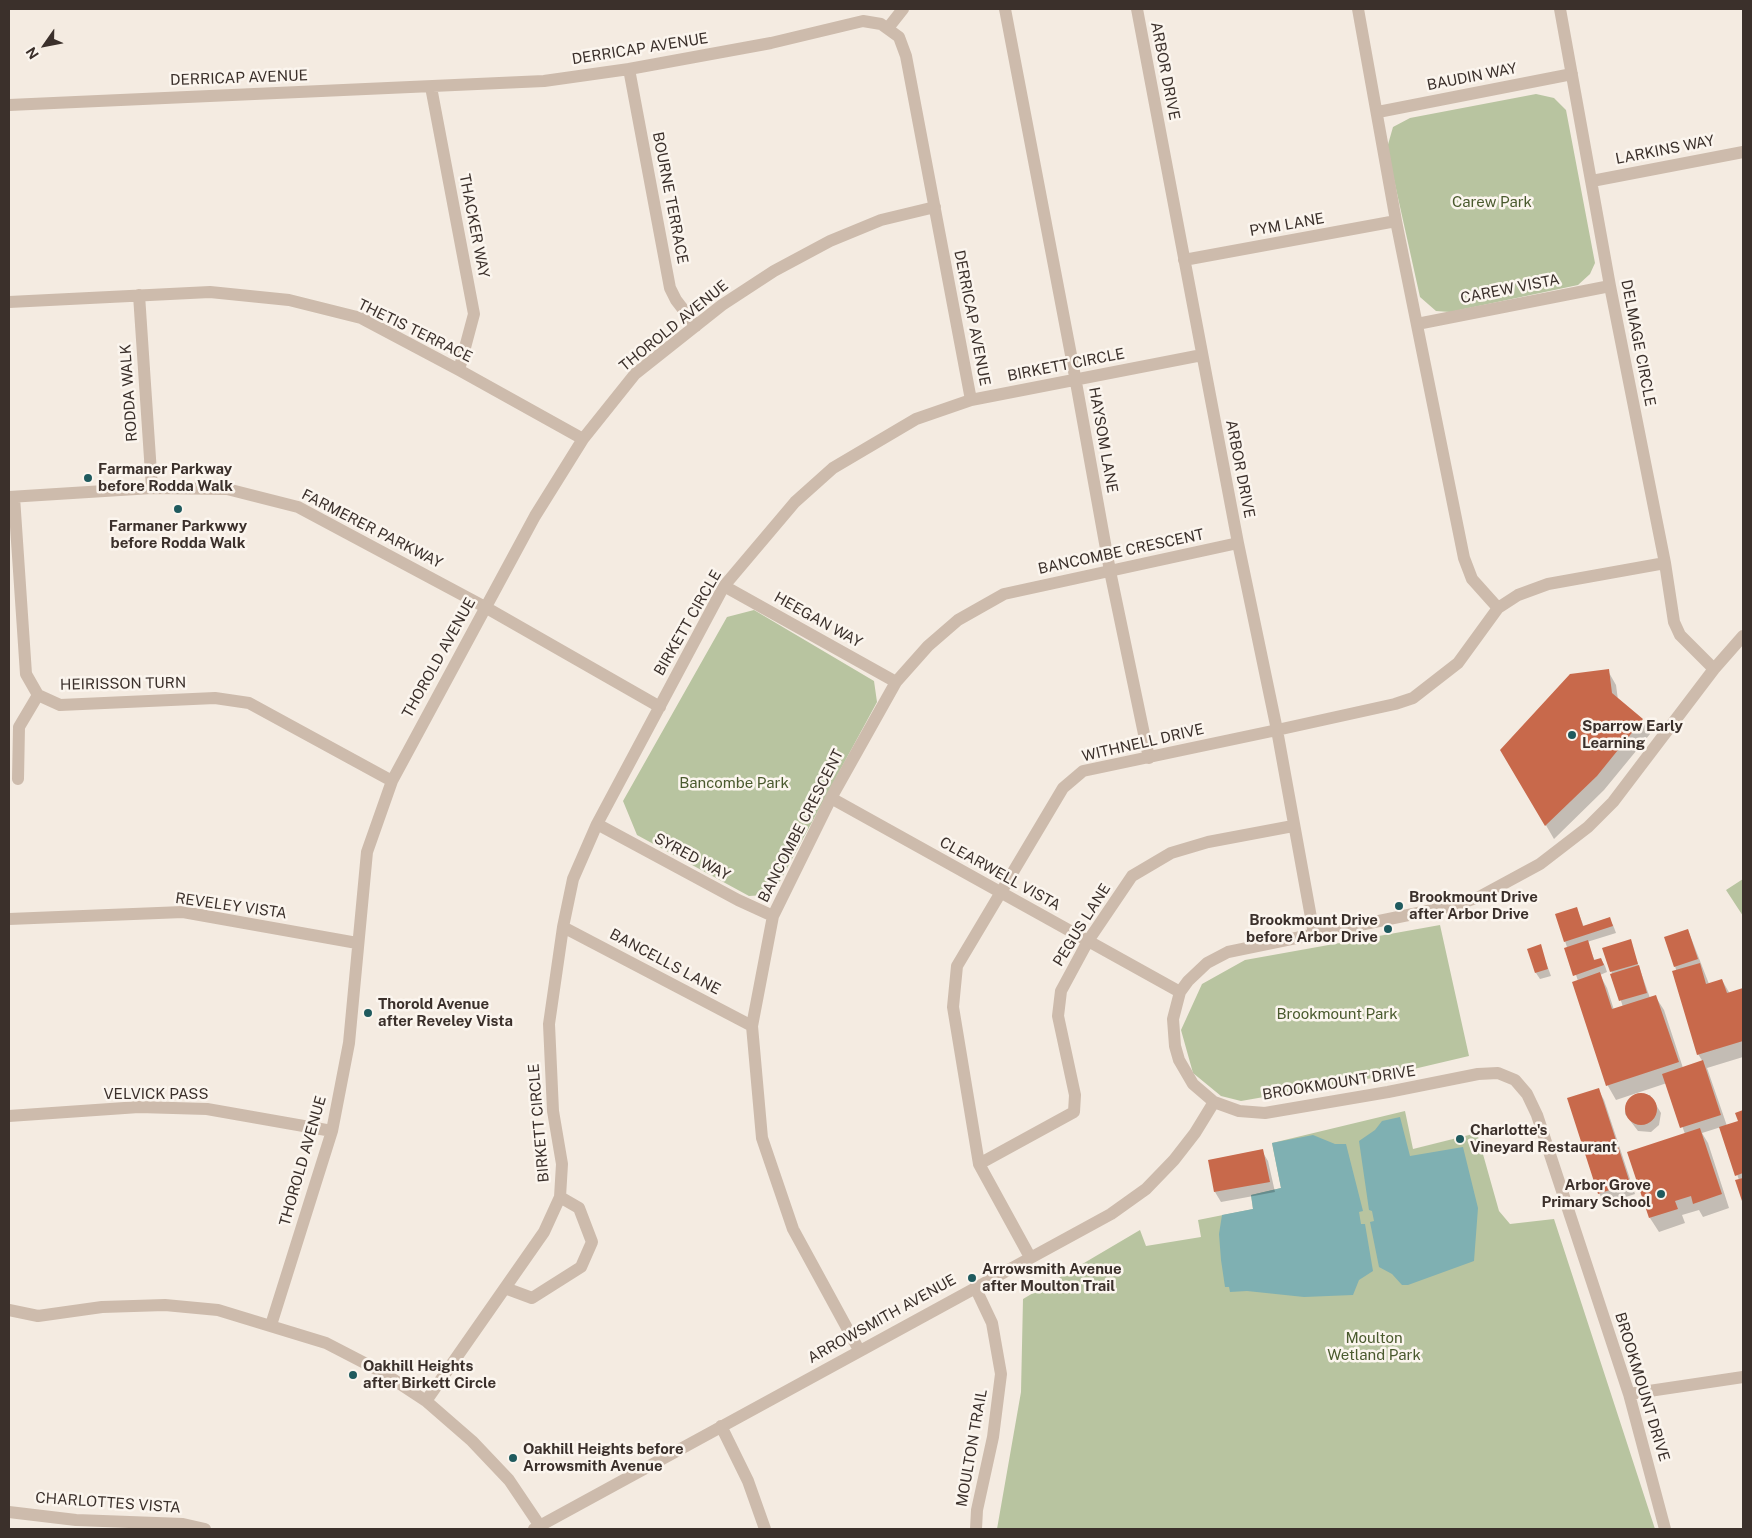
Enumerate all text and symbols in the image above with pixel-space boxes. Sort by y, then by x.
north arrow [20,20,70,70]
street label: ARBOR DRIVE [1147,20,1183,122]
street label: DERRICAP AVENUE [571,29,709,69]
text: N [23,44,42,62]
street label: BAUDIN WAY [1425,59,1519,95]
street label: DERRICAP AVENUE [170,67,308,89]
street label: BOURNE TERRACE [648,130,692,266]
street label: LARKINS WAY [1614,132,1716,168]
street label: THACKER WAY [455,173,493,279]
park label: Carew Park [1452,193,1532,211]
street label: PYM LANE [1248,210,1326,240]
street label: DERRICAP AVENUE [950,249,994,387]
street label: CAREW VISTA [1459,271,1561,307]
street label: THOROLD AVENUE [616,277,732,375]
street label: DELMAGE CIRCLE [1617,278,1659,408]
street label: THETIS TERRACE [355,295,475,367]
street label: RODDA WALK [117,344,141,442]
street label: BIRKETT CIRCLE [1006,345,1126,385]
street label: HAYSOM LANE [1085,386,1121,494]
street label: ARBOR DRIVE [1222,418,1258,520]
place label: Farmaner Parkway before Rodda Walk [98,460,233,495]
marker: Farmaner Parkway before Rodda Walk [82,472,94,484]
street label: FARMERER PARKWAY [298,486,446,572]
marker: Farmaner Parkwwy before Rodda Walk [172,503,184,515]
place label: Farmaner Parkwwy before Rodda Walk [109,517,247,552]
street label: BANCOMBE CRESCENT [1036,526,1206,578]
street label: BIRKETT CIRCLE [650,567,726,679]
street label: HEEGAN WAY [771,588,865,652]
street label: THOROLD AVENUE [399,595,479,721]
street label: HEIRISSON TURN [60,674,186,694]
place label: Sparrow Early Learning [1582,717,1683,752]
street label: WITHNELL DRIVE [1080,720,1206,766]
marker: Sparrow Early Learning [1566,729,1578,741]
street label: BANCOMBE CRESCENT [755,746,847,906]
park label: Bancombe Park [679,774,789,792]
street label: SYRED WAY [651,829,733,885]
street label: CLEARWELL VISTA [936,833,1064,915]
street label: PEGUS LANE [1049,880,1115,970]
place label: Brookmount Drive after Arbor Drive [1409,888,1538,923]
street label: REVELEY VISTA [174,889,288,923]
marker: Brookmount Drive after Arbor Drive [1393,900,1405,912]
place label: Brookmount Drive before Arbor Drive [1246,911,1378,946]
marker: Brookmount Drive before Arbor Drive [1382,923,1394,935]
street label: BANCELLS LANE [606,925,724,999]
place label: Thorold Avenue after Reveley Vista [378,995,513,1030]
park label: Brookmount Park [1276,1005,1398,1023]
marker: Thorold Avenue after Reveley Vista [362,1007,374,1019]
street label: BROOKMOUNT DRIVE [1261,1062,1417,1104]
street label: BIRKETT CIRCLE [525,1063,553,1183]
street label: VELVICK PASS [103,1085,209,1103]
street label: THOROLD AVENUE [276,1094,330,1228]
place label: Charlotte's Vineyard Restaurant [1470,1121,1617,1156]
marker: Charlotte's Vineyard Restaurant [1454,1133,1466,1145]
place label: Arbor Grove Primary School [1541,1176,1651,1211]
marker: Arbor Grove Primary School [1655,1188,1667,1200]
place label: Arrowsmith Avenue after Moulton Trail [982,1260,1122,1295]
street label: ARROWSMITH AVENUE [805,1271,959,1367]
marker: Arrowsmith Avenue after Moulton Trail [966,1272,978,1284]
street label: BROOKMOUNT DRIVE [1611,1310,1673,1464]
park label: Moulton Wetland Park [1327,1329,1421,1364]
place label: Oakhill Heights after Birkett Circle [363,1357,496,1392]
marker: Oakhill Heights after Birkett Circle [347,1369,359,1381]
street label: MOULTON TRAIL [953,1388,991,1508]
place label: Oakhill Heights before Arrowsmith Avenue [523,1440,684,1475]
marker: Oakhill Heights before Arrowsmith Avenue [507,1452,519,1464]
street label: CHARLOTTES VISTA [35,1489,181,1517]

